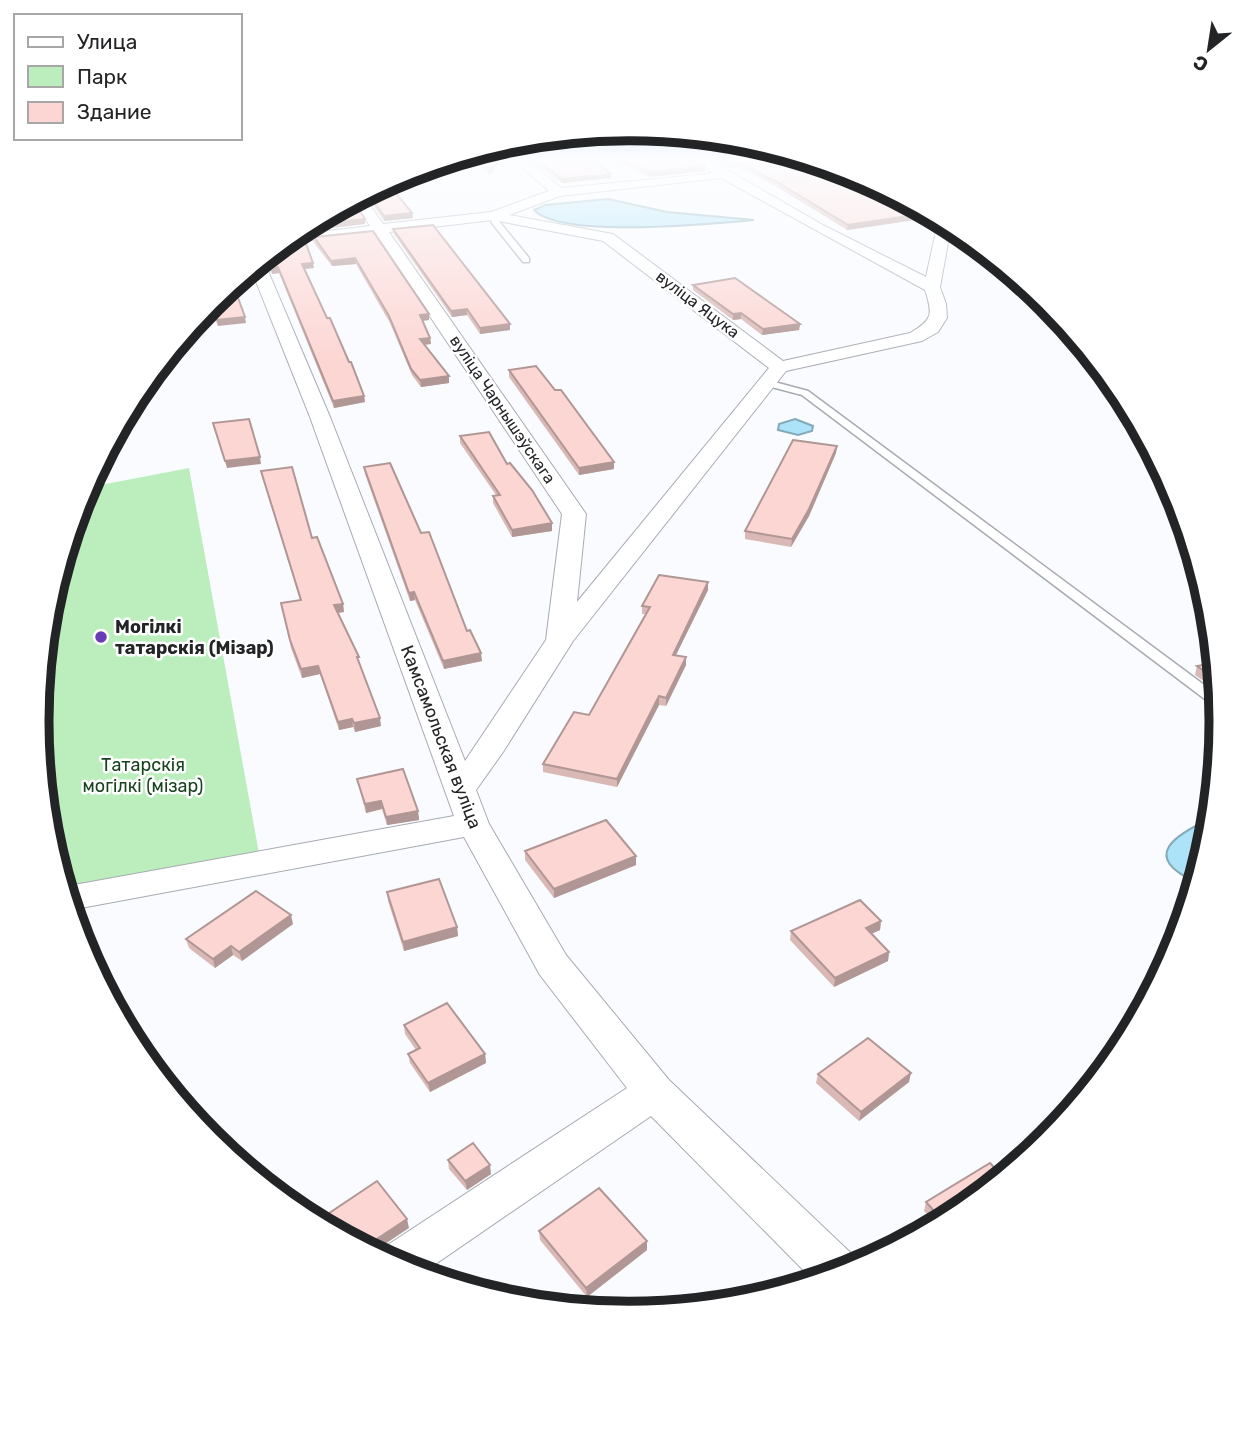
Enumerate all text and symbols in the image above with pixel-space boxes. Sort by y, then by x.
legend [14,14,242,140]
north arrow [1174,14,1244,84]
text: Улица [77,29,137,54]
text: С [1189,50,1212,77]
text: Парк [77,64,127,89]
text: Здание [77,99,152,124]
street label: вуліца Яцука [652,267,743,342]
street label: вуліца Чарнышэўскага [446,332,559,487]
place label: Могілкі татарскія (Мізар) [115,616,274,659]
marker: Могілкі татарскія (Мізар) [93,629,109,645]
street label: Камсамольская вуліца [396,642,486,832]
park label: Татарскія могілкі (мізар) [83,754,203,797]

